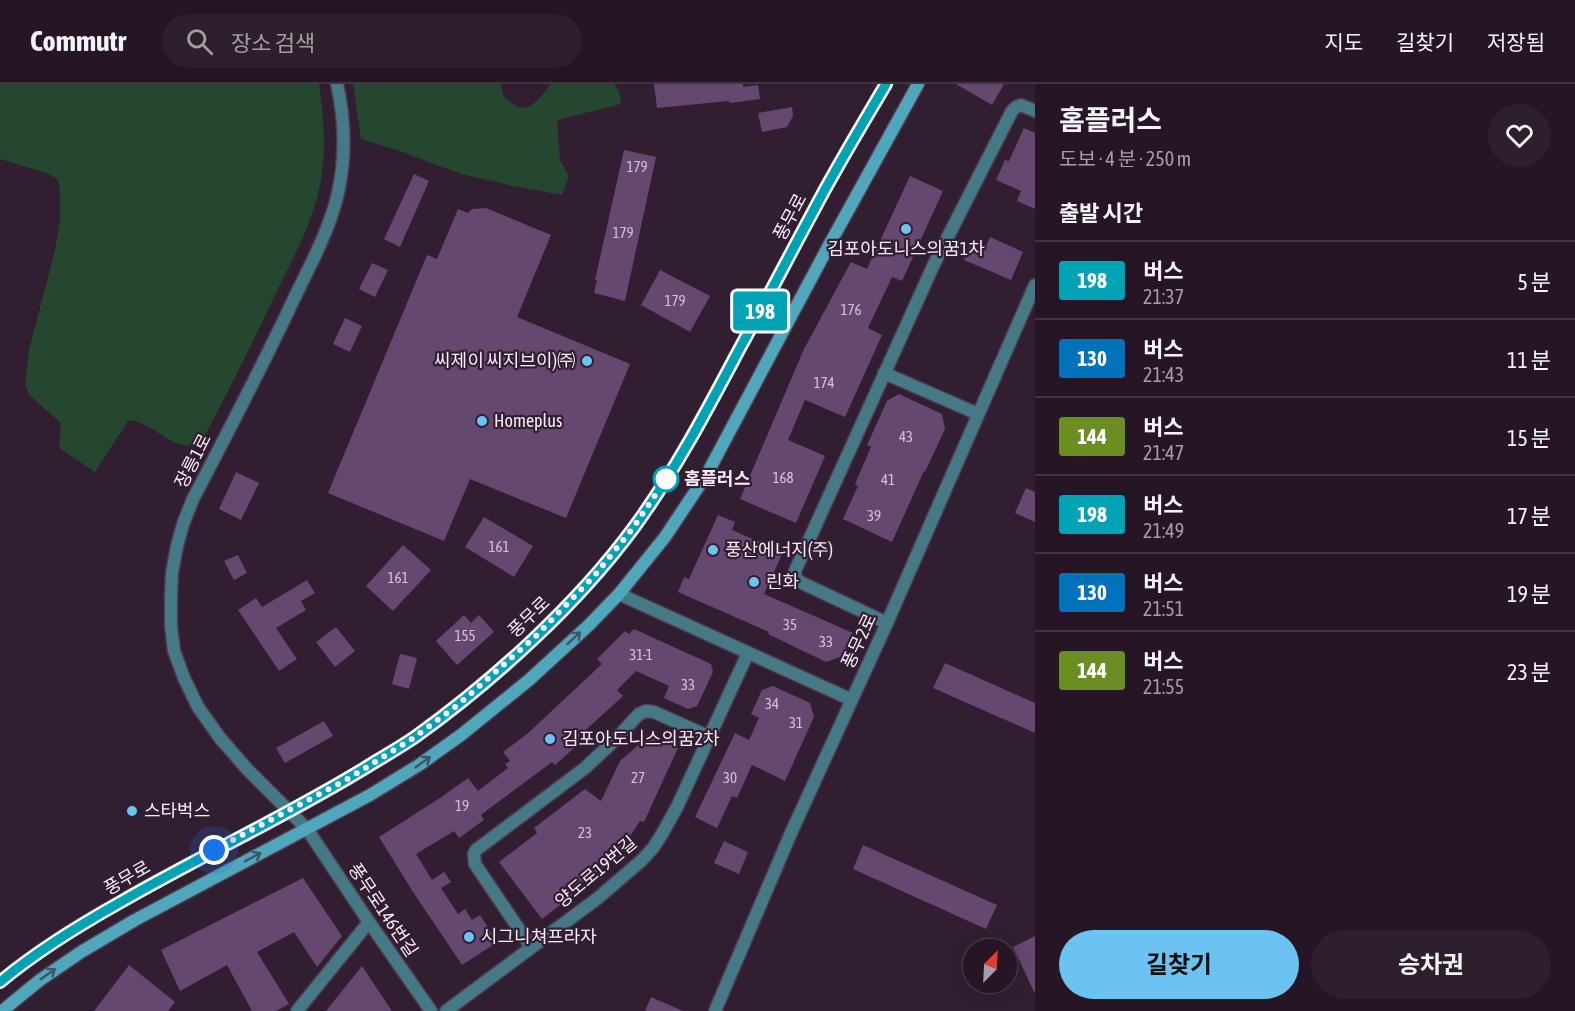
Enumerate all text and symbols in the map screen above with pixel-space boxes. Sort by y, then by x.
search box [162,14,582,68]
text: Commutr [30,25,126,57]
icon: search [183,25,216,58]
text: 장소 검색 [231,30,315,56]
text: 지도 [1324,30,1363,54]
text: 길찾기 [1396,30,1454,54]
text: 저장됨 [1487,30,1545,54]
text: 홈플러스 [1059,104,1162,136]
button: heart [1488,104,1551,167]
text: 도보 · 4 분 · 250 m [1059,147,1191,170]
house number: 179 [626,158,648,175]
street label: 풍무로 [769,190,810,244]
text: 출발 시간 [1059,200,1143,226]
marker: 김포아도니스의꿈1차 [899,222,913,236]
house number: 179 [612,224,634,241]
place label: 김포아도니스의꿈1차 [827,238,985,259]
text: 버스 [1143,258,1183,284]
text: 198 [1077,268,1107,292]
text: 5 분 [1517,269,1551,295]
text: 21:37 [1143,285,1184,308]
house number: 179 [664,292,686,309]
line badge: 198 [726,292,795,330]
text: 198 [745,299,775,323]
house number: 176 [840,301,862,318]
text: 버스 [1143,336,1183,362]
text: 130 [1077,346,1107,370]
text: 11 분 [1507,347,1551,373]
place label: 씨제이 씨지브이)㈜ [434,350,575,371]
marker: 씨제이 씨지브이)㈜ [580,354,594,368]
text: 21:43 [1143,363,1184,386]
house number: 174 [813,374,835,391]
place label: Homeplus [494,410,562,431]
marker: Homeplus [475,414,489,428]
text: 버스 [1143,414,1183,440]
text: 144 [1077,424,1107,448]
text: 15 분 [1507,425,1551,451]
house number: 43 [899,428,913,445]
street label: 장릉1로 [170,430,215,491]
text: 21:47 [1143,441,1184,464]
marker: 홈플러스 [653,466,679,492]
place label: 홈플러스 [684,468,750,489]
house number: 168 [772,469,794,486]
house number: 41 [881,471,895,488]
text: 버스 [1143,492,1183,518]
text: 198 [1077,502,1107,526]
text: 17 분 [1507,503,1551,529]
house number: 39 [867,507,881,524]
text: 21:49 [1143,519,1184,542]
house number: 161 [488,538,510,555]
place label: 풍산에너지(주) [725,539,833,560]
marker: 풍산에너지(주) [706,543,720,557]
house number: 161 [387,569,409,586]
text: 버스 [1143,570,1183,596]
place label: 린화 [766,571,799,592]
marker: 린화 [747,575,761,589]
text: 130 [1077,580,1107,604]
text: 19 분 [1507,581,1551,607]
street label: 풍무로 [503,592,554,641]
text: 21:51 [1143,597,1184,620]
street label: 풍무2로 [837,610,880,672]
house number: 35 [783,616,797,633]
house number: 155 [454,627,476,644]
one-way arrow [566,632,581,646]
house number: 33 [819,633,833,650]
house number: 31-1 [629,646,653,663]
text: 버스 [1143,648,1183,674]
text: 144 [1077,658,1107,682]
text: 23 분 [1507,659,1551,685]
text: 21:55 [1143,675,1184,698]
house number: 33 [681,676,695,693]
house number: 34 [765,695,779,712]
house number: 31 [789,714,803,731]
place label: 김포아도니스의꿈2차 [562,728,720,749]
marker: 김포아도니스의꿈2차 [543,732,557,746]
one-way arrow [415,756,431,768]
house number: 27 [631,769,645,786]
house number: 30 [723,769,737,786]
house number: 19 [455,797,469,814]
place label: 스타벅스 [144,800,210,821]
marker: 스타벅스 [125,804,139,818]
house number: 23 [578,824,592,841]
street label: 양도로19번길 [551,832,641,912]
your location [199,835,229,865]
one-way arrow [244,851,262,862]
street label: 풍무로 [100,856,154,899]
street label: 풍무로146번길 [344,859,422,960]
place label: 시그니쳐프라자 [481,926,597,947]
marker: 시그니쳐프라자 [462,930,476,944]
button: 길찾기 [1059,930,1299,999]
button: 승차권 [1311,930,1551,999]
north arrow [963,939,1017,993]
map controls [963,939,1017,993]
one-way arrow [39,968,55,980]

